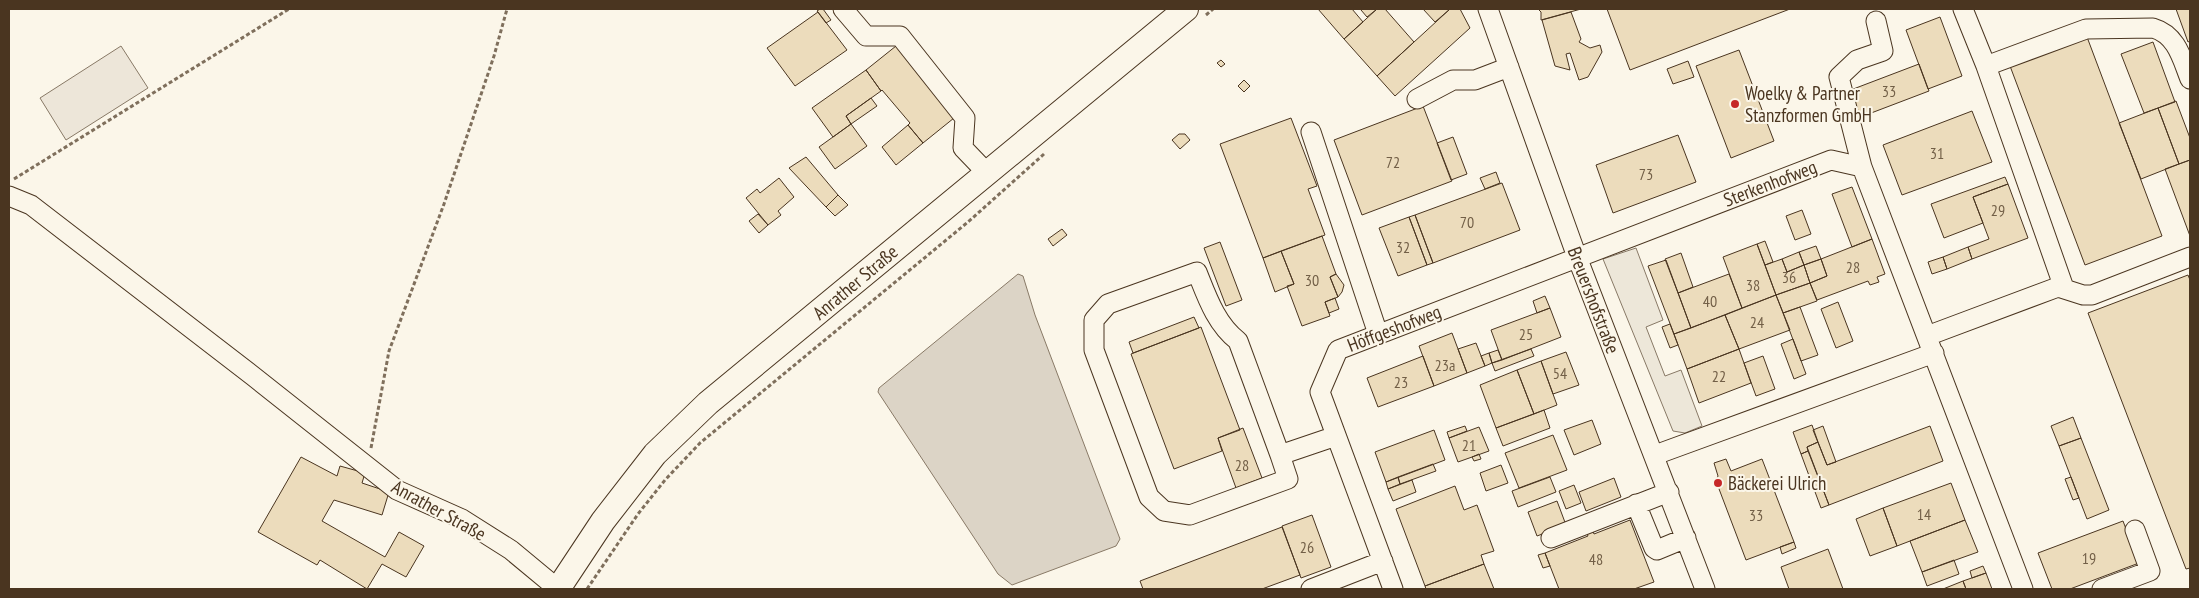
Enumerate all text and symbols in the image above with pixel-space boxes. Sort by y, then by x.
place label: Woelky & Partner Stanzformen GmbH [1745,81,1872,127]
house number: 33 [1882,81,1896,101]
marker: Woelky & Partner Stanzformen GmbH [1729,98,1741,110]
house number: 31 [1930,143,1944,163]
house number: 72 [1386,152,1400,172]
street label: Sterkenhofweg [1720,154,1820,212]
house number: 73 [1639,164,1653,184]
house number: 29 [1991,200,2005,220]
house number: 70 [1460,212,1474,232]
house number: 32 [1396,237,1410,257]
street label: Anrather Straße [807,239,903,325]
street label: Breuershofstraße [1563,243,1625,357]
house number: 28 [1846,257,1860,277]
house number: 36 [1782,267,1796,287]
house number: 30 [1305,270,1319,290]
house number: 38 [1746,275,1760,295]
house number: 40 [1703,291,1717,311]
street label: Höffgeshofweg [1344,299,1444,357]
house number: 24 [1750,312,1764,332]
house number: 25 [1519,324,1533,344]
house number: 23a [1435,355,1455,375]
house number: 54 [1553,363,1567,383]
house number: 22 [1712,366,1726,386]
house number: 23 [1394,372,1408,392]
house number: 21 [1462,435,1476,455]
house number: 28 [1235,455,1249,475]
place label: Bäckerei Ulrich [1728,471,1826,495]
street label: Anrather Straße [388,474,490,546]
marker: Bäckerei Ulrich [1712,477,1724,489]
house number: 14 [1917,504,1931,524]
house number: 33 [1749,505,1763,525]
house number: 26 [1300,537,1314,557]
house number: 19 [2082,548,2096,568]
house number: 48 [1589,549,1603,569]

